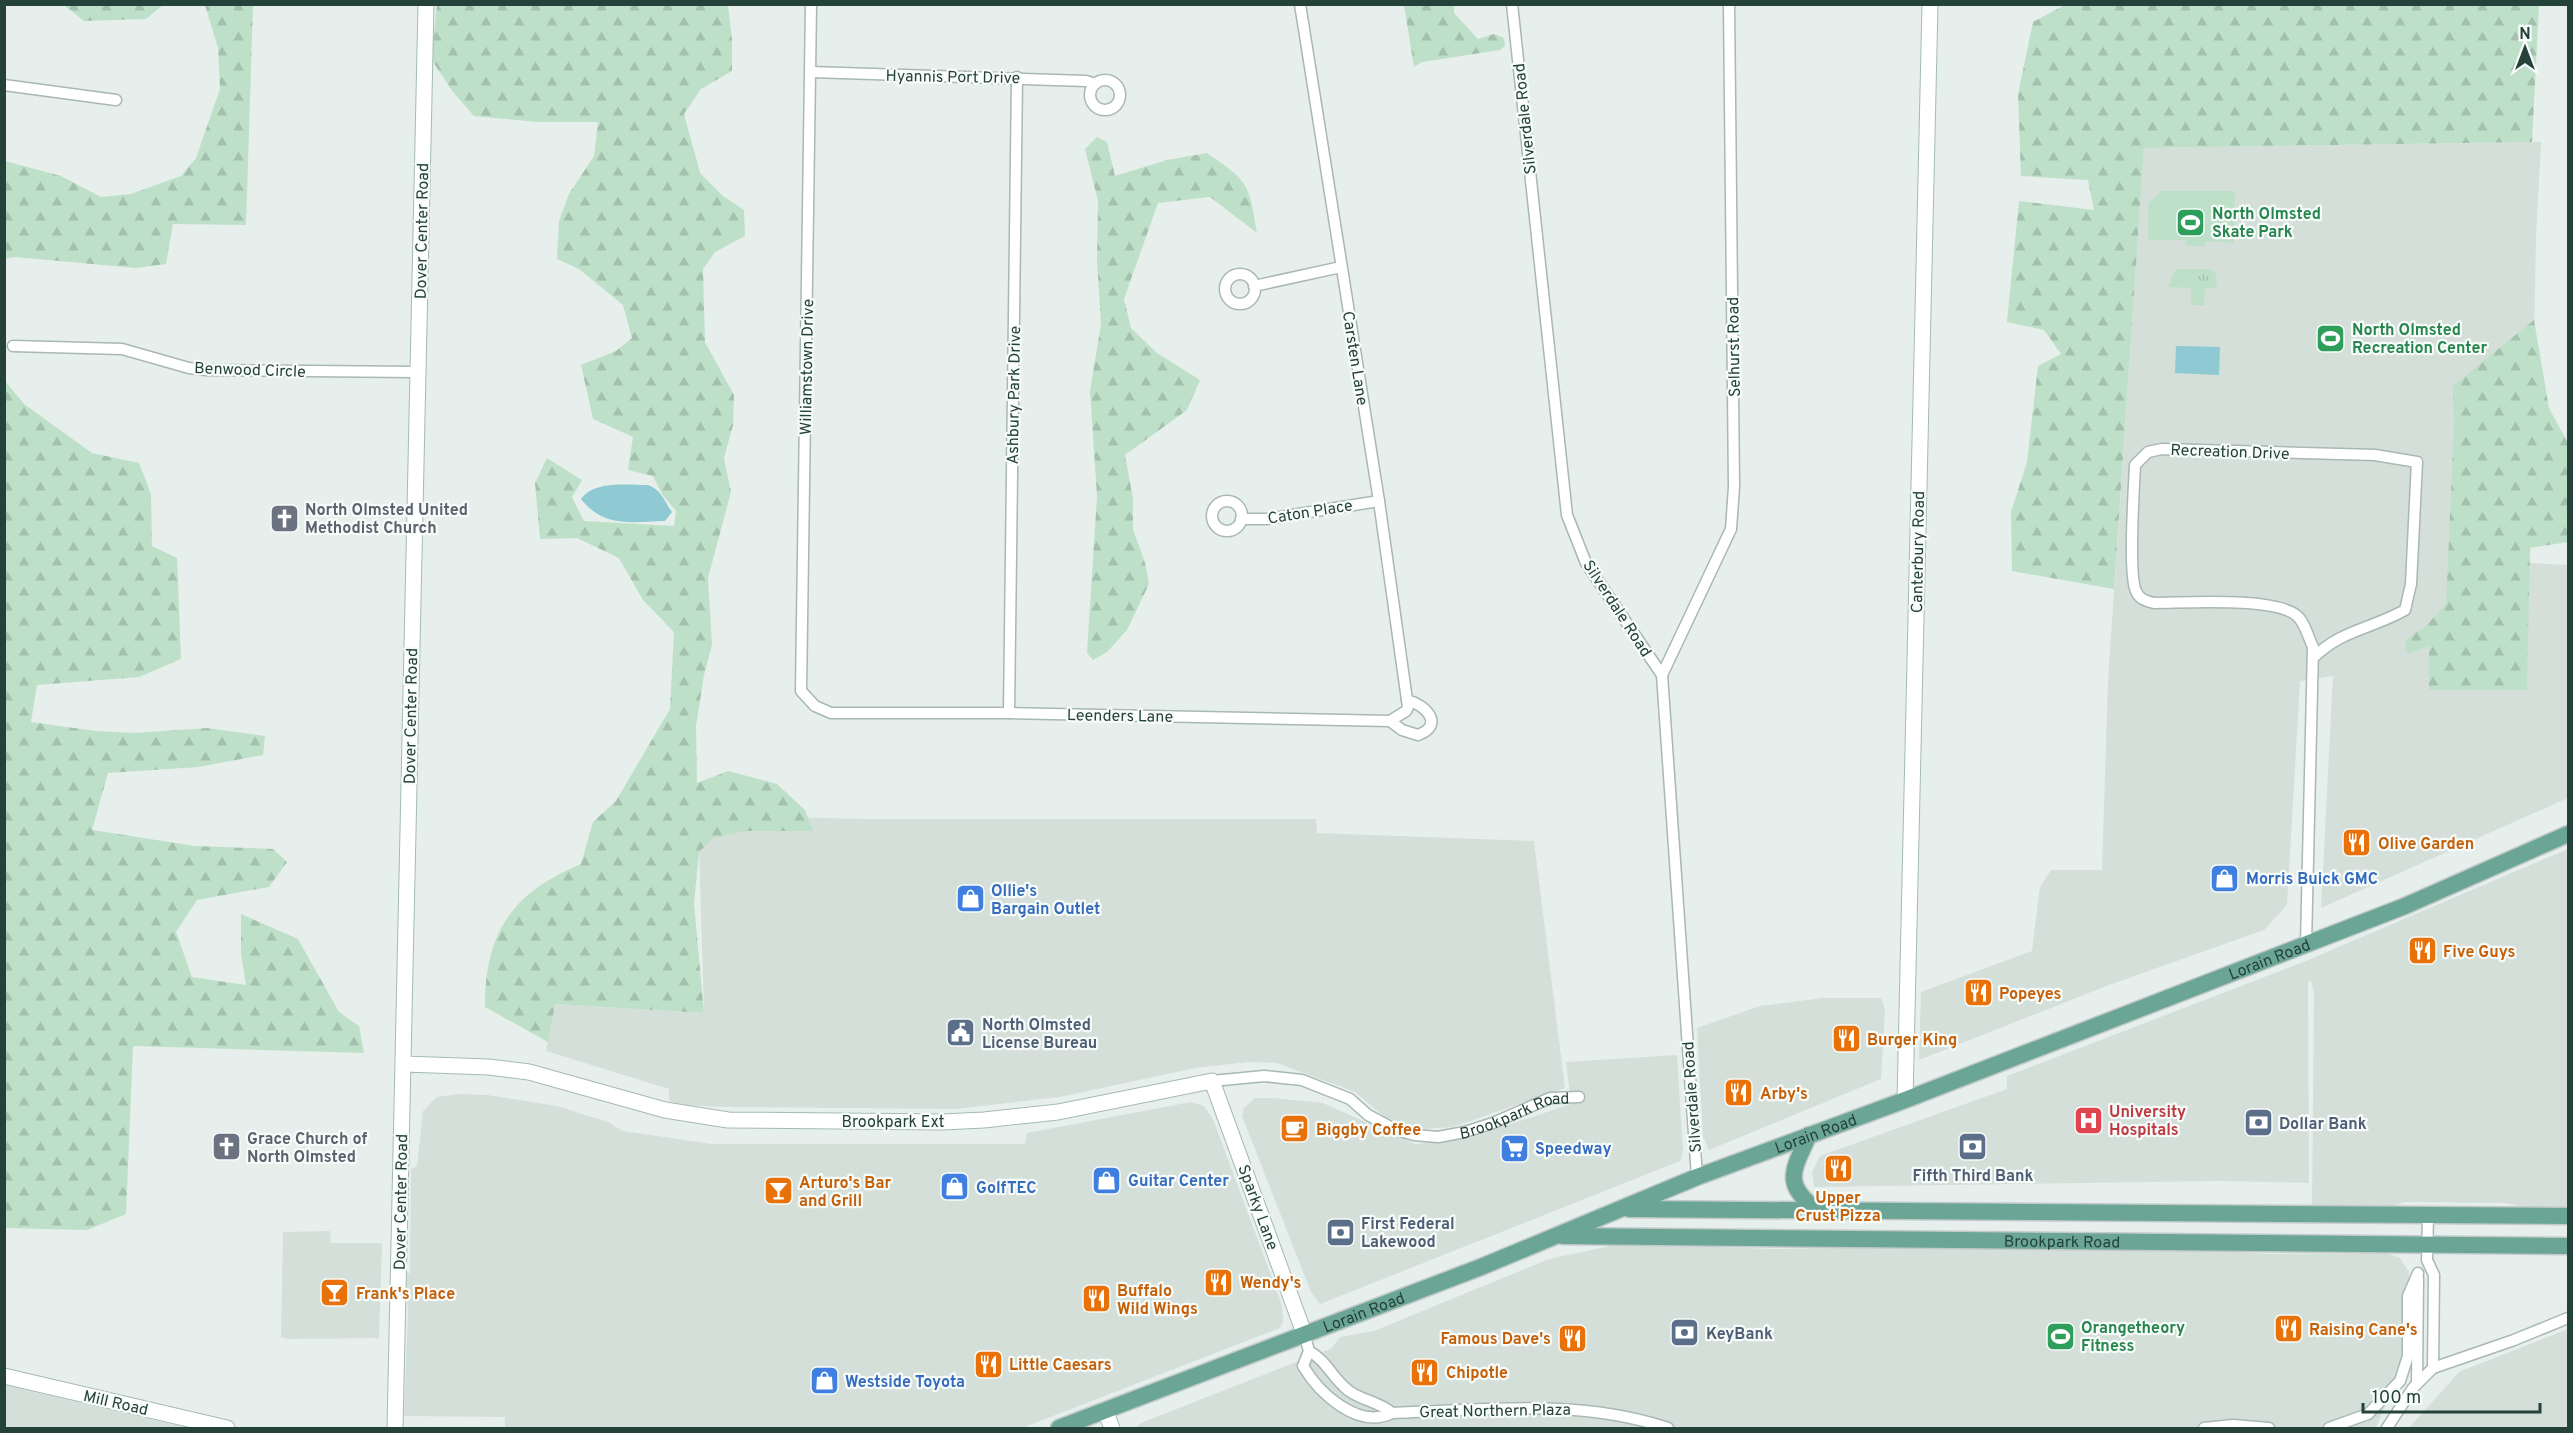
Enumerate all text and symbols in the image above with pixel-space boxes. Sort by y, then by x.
north arrow [2495,18,2555,78]
text: N [2519,25,2531,45]
street label: Silverdale Road [1510,62,1542,175]
street label: Hyannis Port Drive [885,67,1020,89]
street label: Dover Center Road [412,163,434,299]
place label: North Olmsted Skate Park [2212,205,2321,243]
sports icon: North Olmsted Skate Park [2175,206,2207,238]
street label: Selhurst Road [1724,297,1746,397]
street label: Williamstown Drive [797,299,819,435]
street label: Carsten Lane [1337,310,1371,407]
place label: North Olmsted Recreation Center [2352,321,2487,359]
sports icon: North Olmsted Recreation Center [2315,322,2347,354]
street label: Ashbury Park Drive [1004,326,1026,465]
street label: Benwood Circle [194,359,306,383]
street label: Recreation Drive [2170,441,2290,465]
street label: Canterbury Road [1908,491,1930,613]
street label: Caton Place [1266,496,1354,530]
place label: North Olmsted United Methodist Church [305,501,468,539]
church icon: North Olmsted United Methodist Church [268,502,300,534]
street label: Silverdale Road [1578,557,1655,661]
street label: Dover Center Road [401,648,423,784]
street label: Leenders Lane [1067,706,1173,728]
restaurant icon: Olive Garden [2341,827,2373,859]
place label: Olive Garden [2378,835,2474,855]
shop icon: Morris Buick GMC [2209,862,2241,894]
place label: Morris Buick GMC [2246,870,2378,890]
place label: Ollie's Bargain Outlet [991,882,1100,920]
shop icon: Ollie's Bargain Outlet [954,883,986,915]
restaurant icon: Five Guys [2406,935,2438,967]
street label: Lorain Road [2226,936,2314,985]
place label: Five Guys [2443,943,2516,963]
restaurant icon: Popeyes [1962,977,1994,1009]
place label: Popeyes [1999,985,2062,1005]
place label: North Olmsted License Bureau [982,1016,1097,1054]
public building icon: North Olmsted License Bureau [945,1017,977,1049]
restaurant icon: Burger King [1830,1023,1862,1055]
place label: Burger King [1867,1031,1957,1051]
street label: Silverdale Road [1679,1041,1707,1153]
restaurant icon: Arby's [1723,1077,1755,1109]
place label: Arby's [1760,1085,1808,1105]
street label: Brookpark Road [1458,1089,1570,1145]
place label: University Hospitals [2109,1103,2186,1141]
hospital icon: University Hospitals [2072,1104,2104,1136]
bank icon: Dollar Bank [2242,1107,2274,1139]
street label: Lorain Road [1772,1111,1860,1159]
street label: Brookpark Ext [841,1113,945,1133]
cafe icon: Biggby Coffee [1279,1113,1311,1145]
place label: Dollar Bank [2279,1115,2367,1135]
place label: Biggby Coffee [1316,1121,1421,1141]
place label: Grace Church of North Olmsted [247,1130,367,1168]
church icon: Grace Church of North Olmsted [210,1131,242,1163]
bank icon: Fifth Third Bank [1957,1131,1989,1163]
supermarket icon: Speedway [1498,1132,1530,1164]
street label: Dover Center Road [391,1134,413,1270]
place label: Speedway [1535,1140,1611,1160]
restaurant icon: Upper Crust Pizza [1822,1153,1854,1185]
street label: Sparky Lane [1232,1162,1282,1253]
shop icon: Guitar Center [1091,1164,1123,1196]
place label: Fifth Third Bank [1912,1167,2034,1187]
shop icon: GolfTEC [939,1171,971,1203]
place label: Guitar Center [1128,1172,1229,1192]
place label: Arturo's Bar and Grill [799,1174,891,1212]
bar icon: Arturo's Bar and Grill [762,1175,794,1207]
place label: GolfTEC [976,1179,1036,1199]
place label: Upper Crust Pizza [1795,1189,1881,1227]
place label: First Federal Lakewood [1361,1215,1455,1253]
bank icon: First Federal Lakewood [1324,1216,1356,1248]
street label: Brookpark Road [2004,1232,2120,1254]
restaurant icon: Wendy's [1203,1266,1235,1298]
place label: Wendy's [1240,1274,1302,1294]
bar icon: Frank's Place [319,1277,351,1309]
place label: Buffalo Wild Wings [1117,1282,1198,1320]
restaurant icon: Buffalo Wild Wings [1080,1283,1112,1315]
place label: Frank's Place [356,1285,455,1305]
street label: Lorain Road [1321,1289,1408,1338]
restaurant icon: Raising Cane's [2272,1313,2304,1345]
bank icon: KeyBank [1669,1317,1701,1349]
place label: Orangetheory Fitness [2081,1319,2185,1357]
sports icon: Orangetheory Fitness [2044,1320,2076,1352]
place label: Raising Cane's [2309,1321,2418,1341]
restaurant icon: Famous Dave's [1556,1322,1588,1354]
place label: KeyBank [1706,1325,1773,1345]
place label: Famous Dave's [1440,1330,1551,1350]
restaurant icon: Little Caesars [972,1348,1004,1380]
place label: Little Caesars [1009,1356,1112,1376]
restaurant icon: Chipotle [1409,1356,1441,1388]
place label: Chipotle [1446,1364,1508,1384]
shop icon: Westside Toyota [808,1365,840,1397]
place label: Westside Toyota [845,1373,965,1393]
scale bar [2363,1376,2540,1414]
street label: Mill Road [81,1387,150,1421]
text: 100 m [2372,1387,2421,1410]
street label: Great Northern Plaza [1419,1401,1571,1423]

